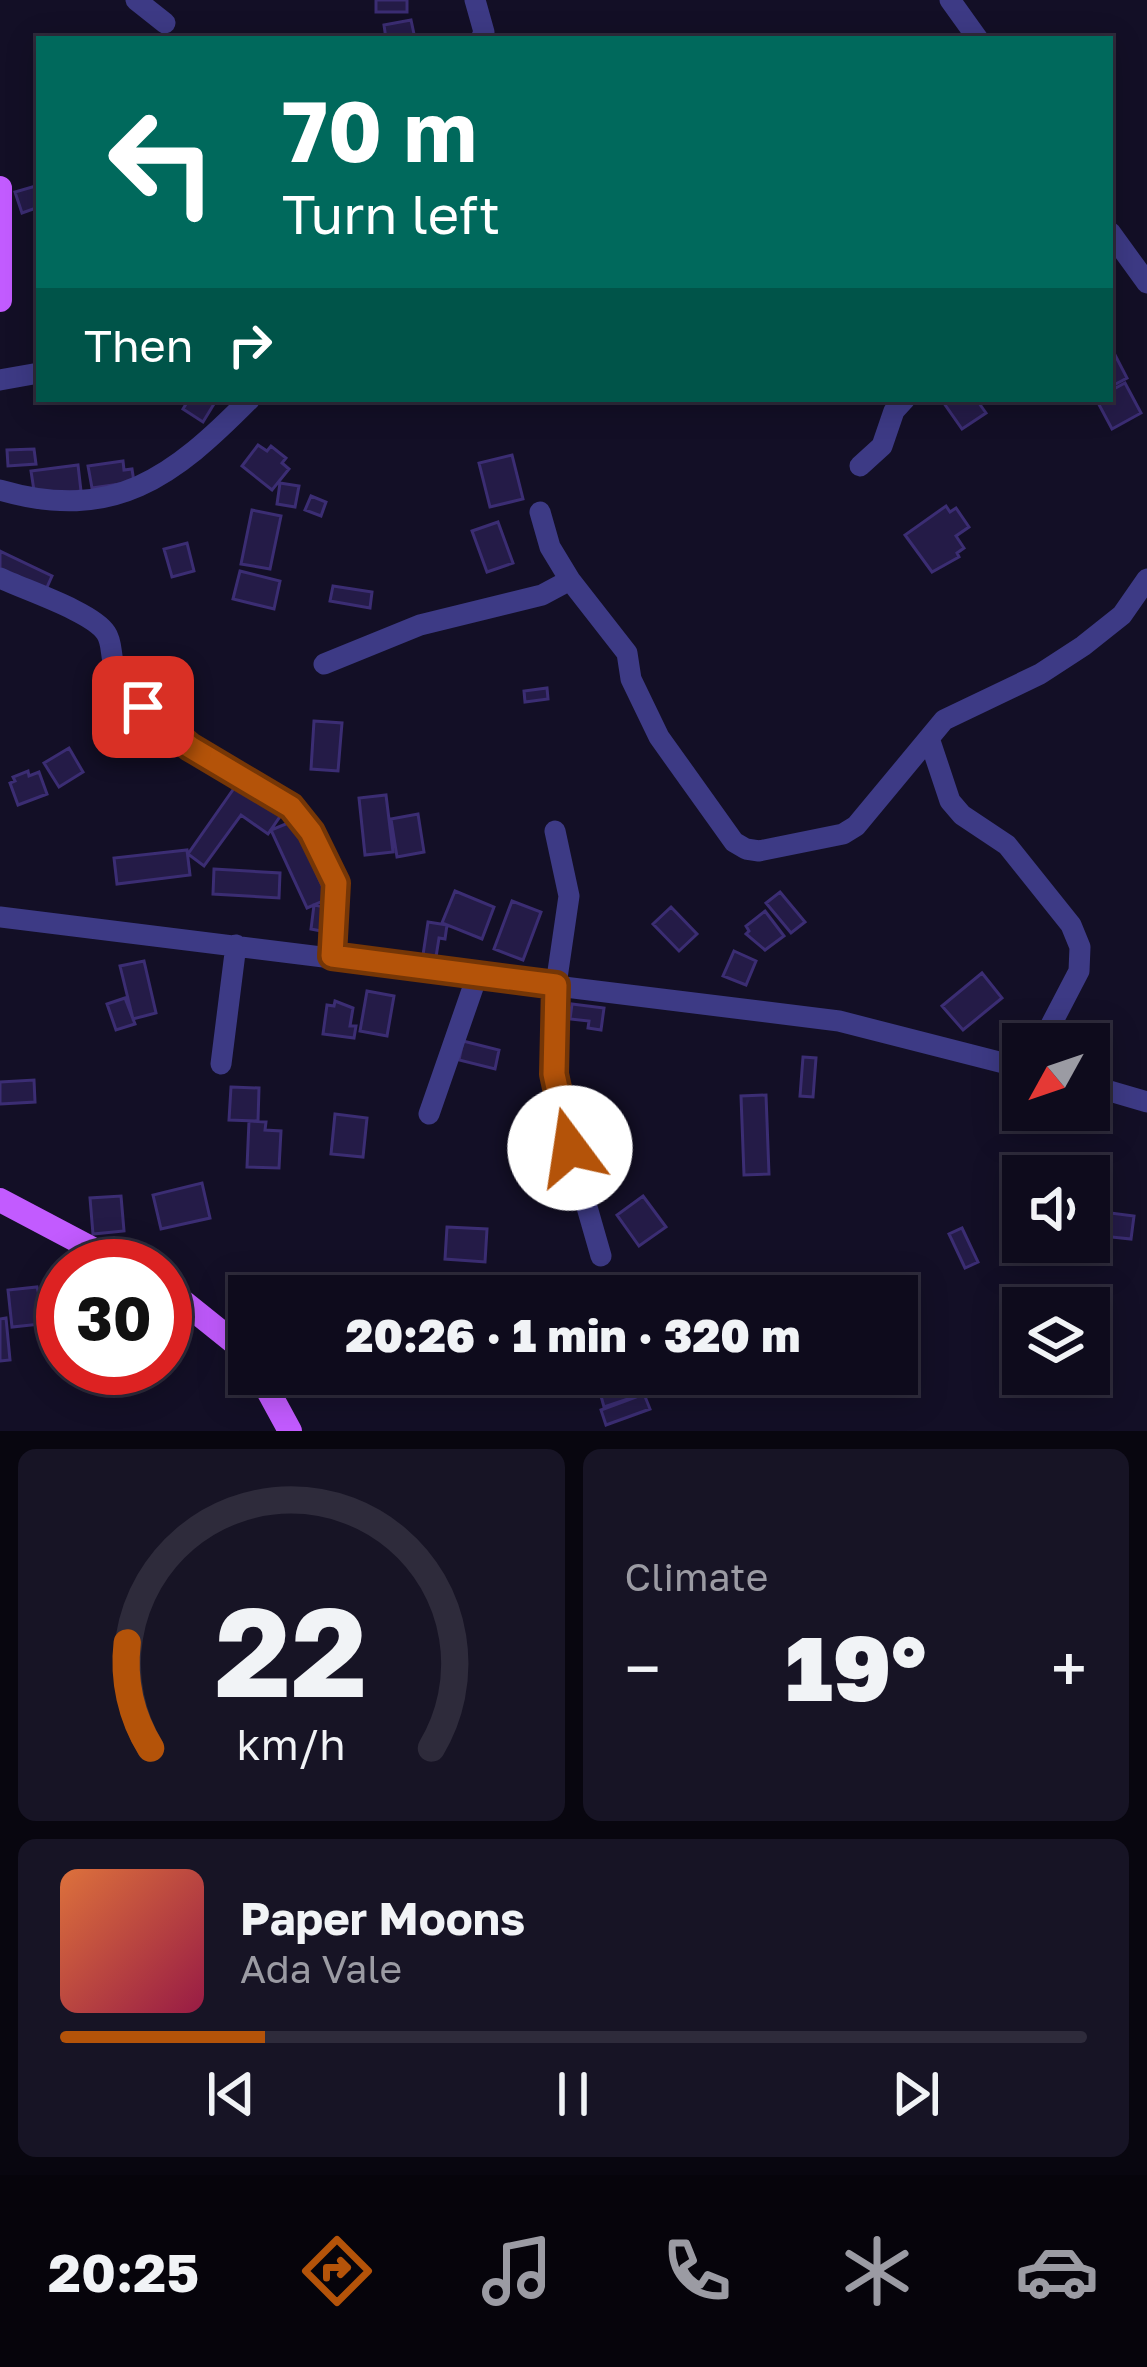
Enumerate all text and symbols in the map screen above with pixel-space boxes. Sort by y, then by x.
text: 70 m [282,80,477,180]
icon: left [84,84,240,240]
text: Turn left [282,181,500,246]
icon: right [217,312,283,378]
text: Then [84,318,193,372]
pin [92,656,194,758]
icon: arrive [110,674,176,740]
north arrow [1002,1023,1110,1131]
map controls [1002,1023,1110,1395]
position arrow [507,1085,633,1211]
button: sound [1002,1155,1110,1263]
speed limit sign: 30 [36,1239,192,1395]
button: layers [1002,1287,1110,1395]
text: 20:26 · 1 min · 320 m [346,1308,800,1362]
text: Climate [625,1553,768,1600]
text: 22 [215,1575,367,1724]
text: 19° [785,1613,926,1721]
text: − [625,1628,661,1708]
text: + [1051,1628,1087,1708]
text: km/h [237,1718,346,1769]
text: Paper Moons [240,1891,525,1945]
text: Ada Vale [240,1945,402,1992]
icon: previous [198,2061,264,2127]
icon: pause [540,2061,606,2127]
icon: next [883,2061,949,2127]
icon: directions [295,2229,379,2313]
icon: music [475,2229,559,2313]
icon: phone [655,2229,739,2313]
icon: climate [835,2229,919,2313]
icon: car [1015,2229,1099,2313]
text: 20:25 [48,2239,199,2304]

